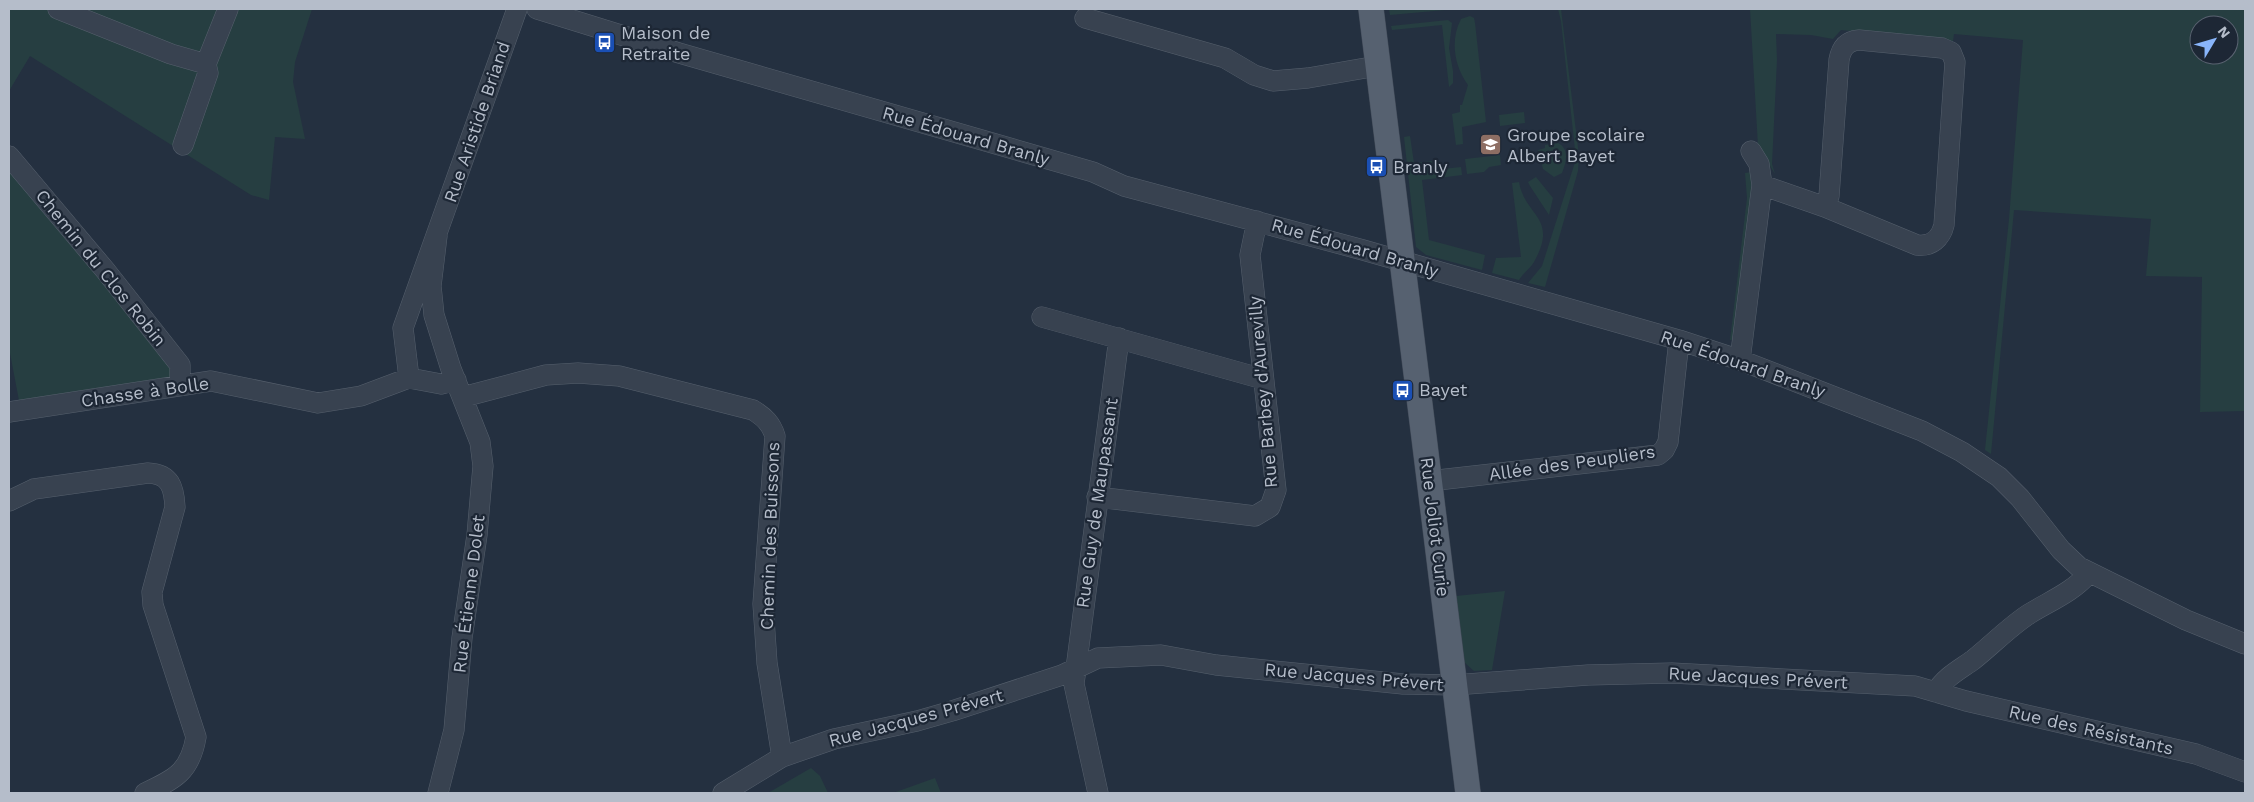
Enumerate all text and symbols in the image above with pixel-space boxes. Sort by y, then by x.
north arrow [2189,15,2239,65]
place label: Maison de Retraite [621,22,710,64]
text: N [2215,23,2234,41]
bus stop icon: Maison de Retraite [593,31,617,55]
street label: Rue Aristide Briand [439,39,514,205]
street label: Rue Édouard Branly [880,102,1053,170]
place label: Groupe scolaire Albert Bayet [1507,124,1645,166]
school or university icon: Groupe scolaire Albert Bayet [1479,133,1503,157]
bus stop icon: Branly [1365,155,1389,179]
place label: Branly [1393,156,1448,177]
street label: Chemin du Clos Robin [32,185,171,350]
street label: Rue Édouard Branly [1269,214,1442,282]
street label: Rue Barbey d'Aurevilly [1244,295,1281,489]
street label: Rue Édouard Branly [1658,325,1829,402]
street label: Chasse à Bolle [80,372,210,411]
bus stop icon: Bayet [1391,378,1415,402]
place label: Bayet [1419,379,1468,400]
street label: Rue Guy de Maupassant [1071,396,1122,609]
street label: Allée des Peupliers [1487,440,1656,485]
street label: Chemin des Buissons [756,441,783,631]
street label: Rue Joliot Curie [1417,456,1454,598]
street label: Rue Étienne Dolet [448,513,489,674]
street label: Rue Jacques Prévert [1264,658,1445,695]
street label: Rue Jacques Prévert [1668,662,1849,693]
street label: Rue Jacques Prévert [826,684,1006,751]
street label: Rue des Résistants [2007,700,2175,759]

